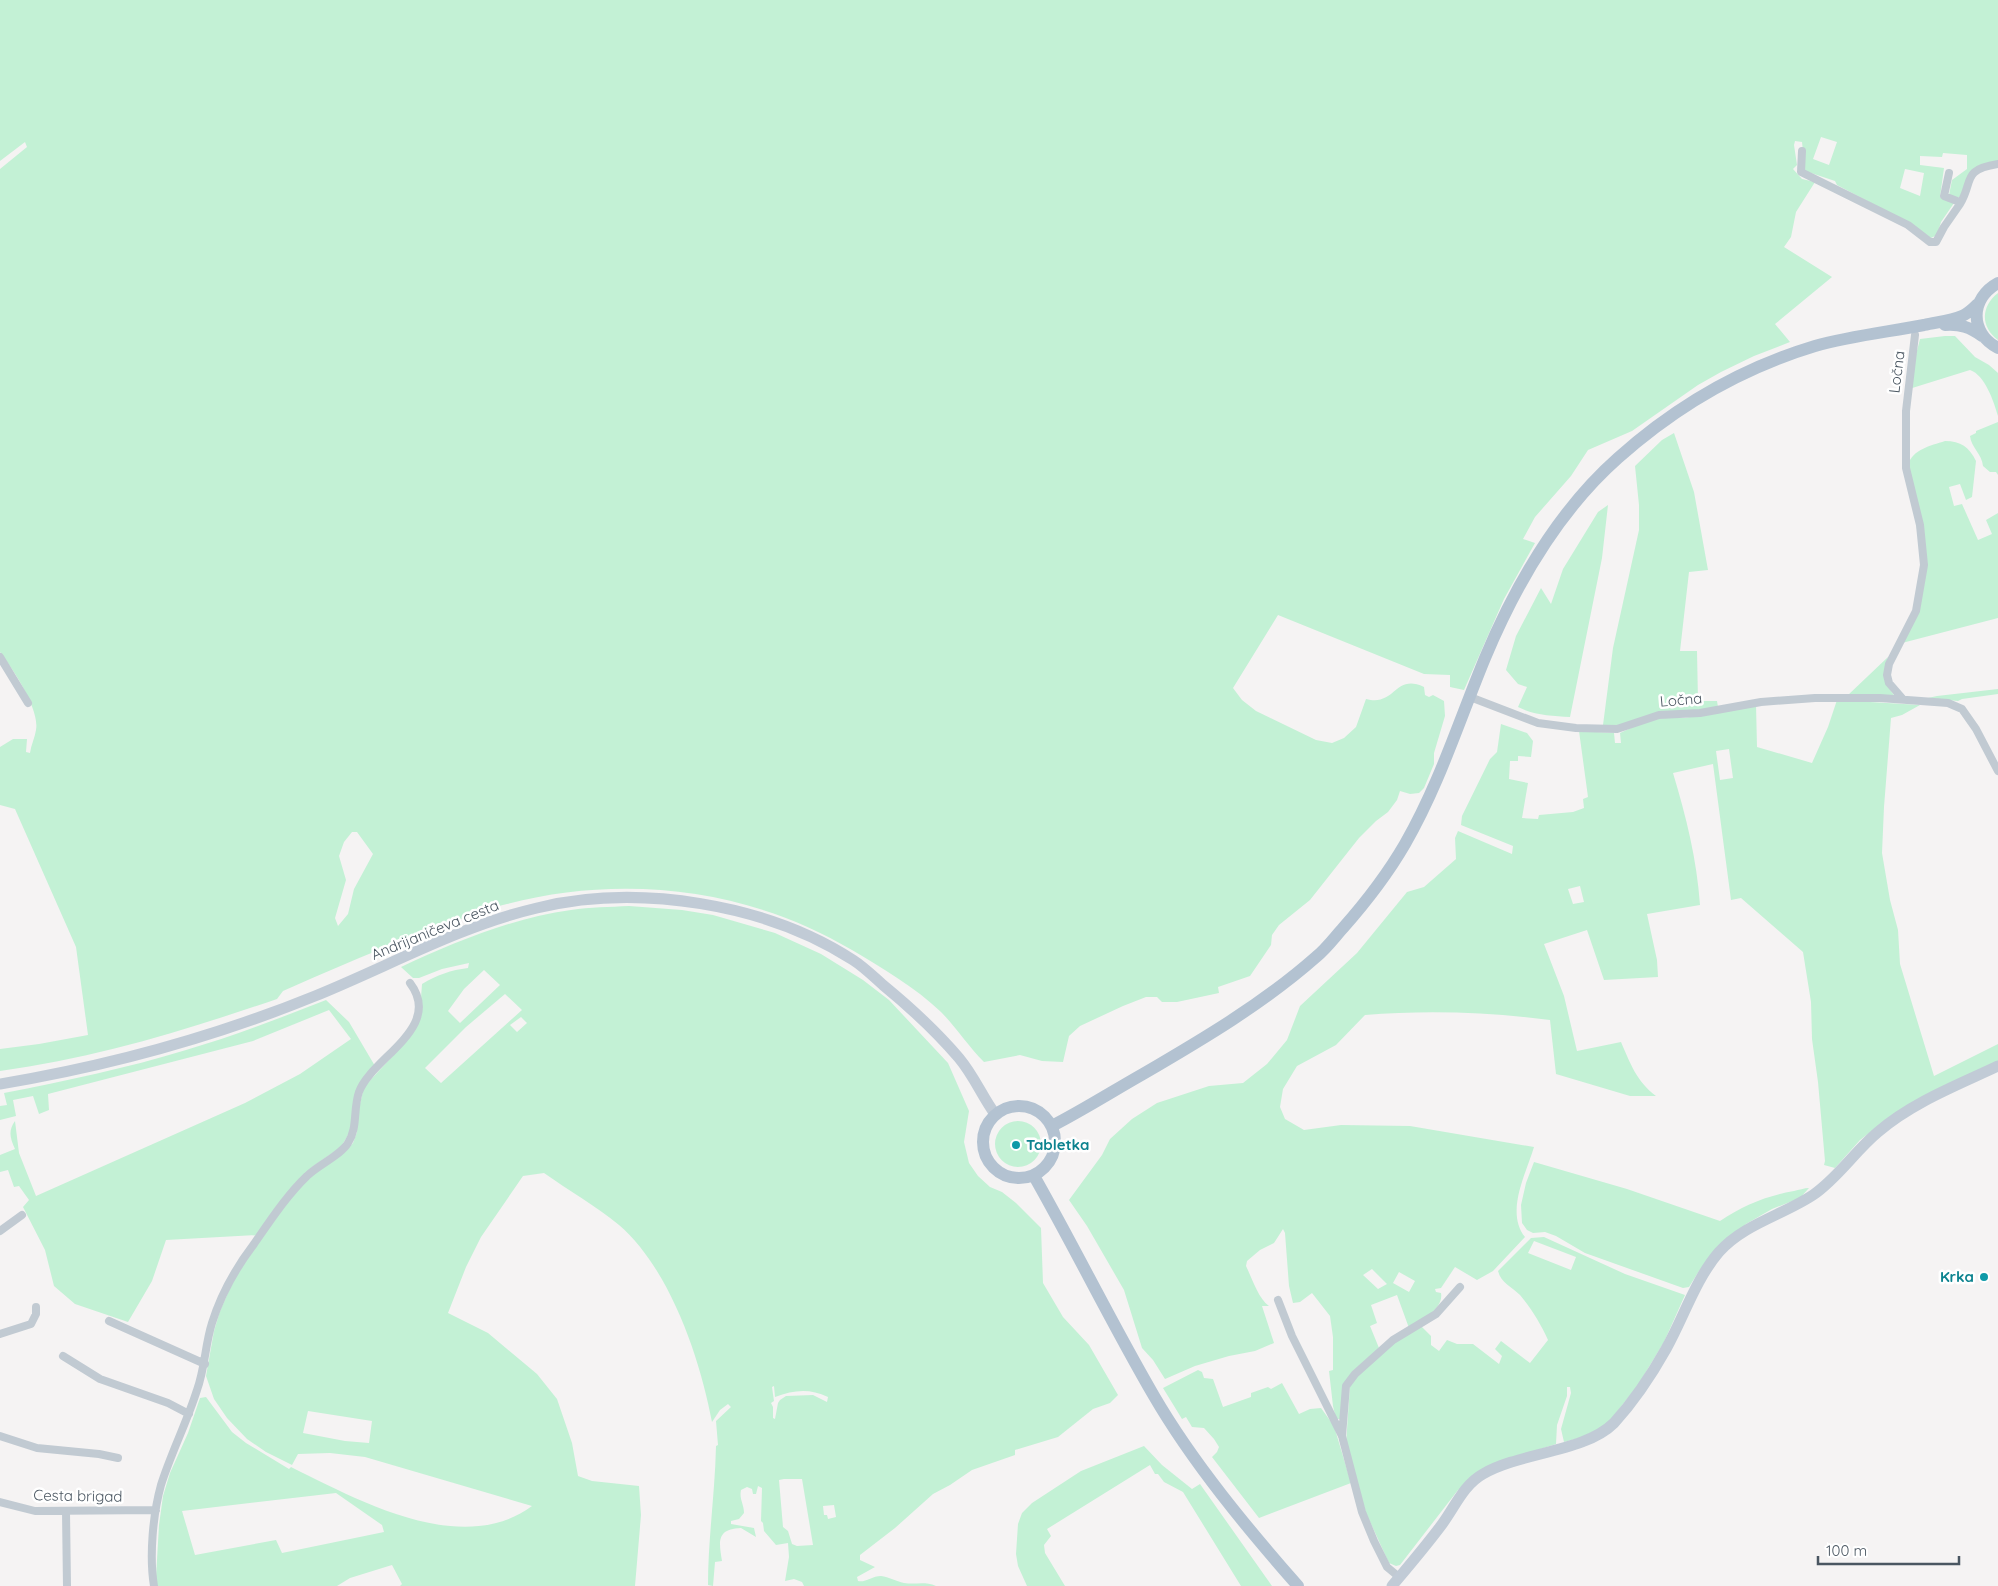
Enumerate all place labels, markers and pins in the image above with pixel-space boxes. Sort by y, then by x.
place label: Tabletka [1026,1135,1090,1154]
marker: Tabletka [1010,1139,1022,1151]
place label: Krka [1940,1267,1974,1286]
marker: Krka [1978,1271,1990,1283]

